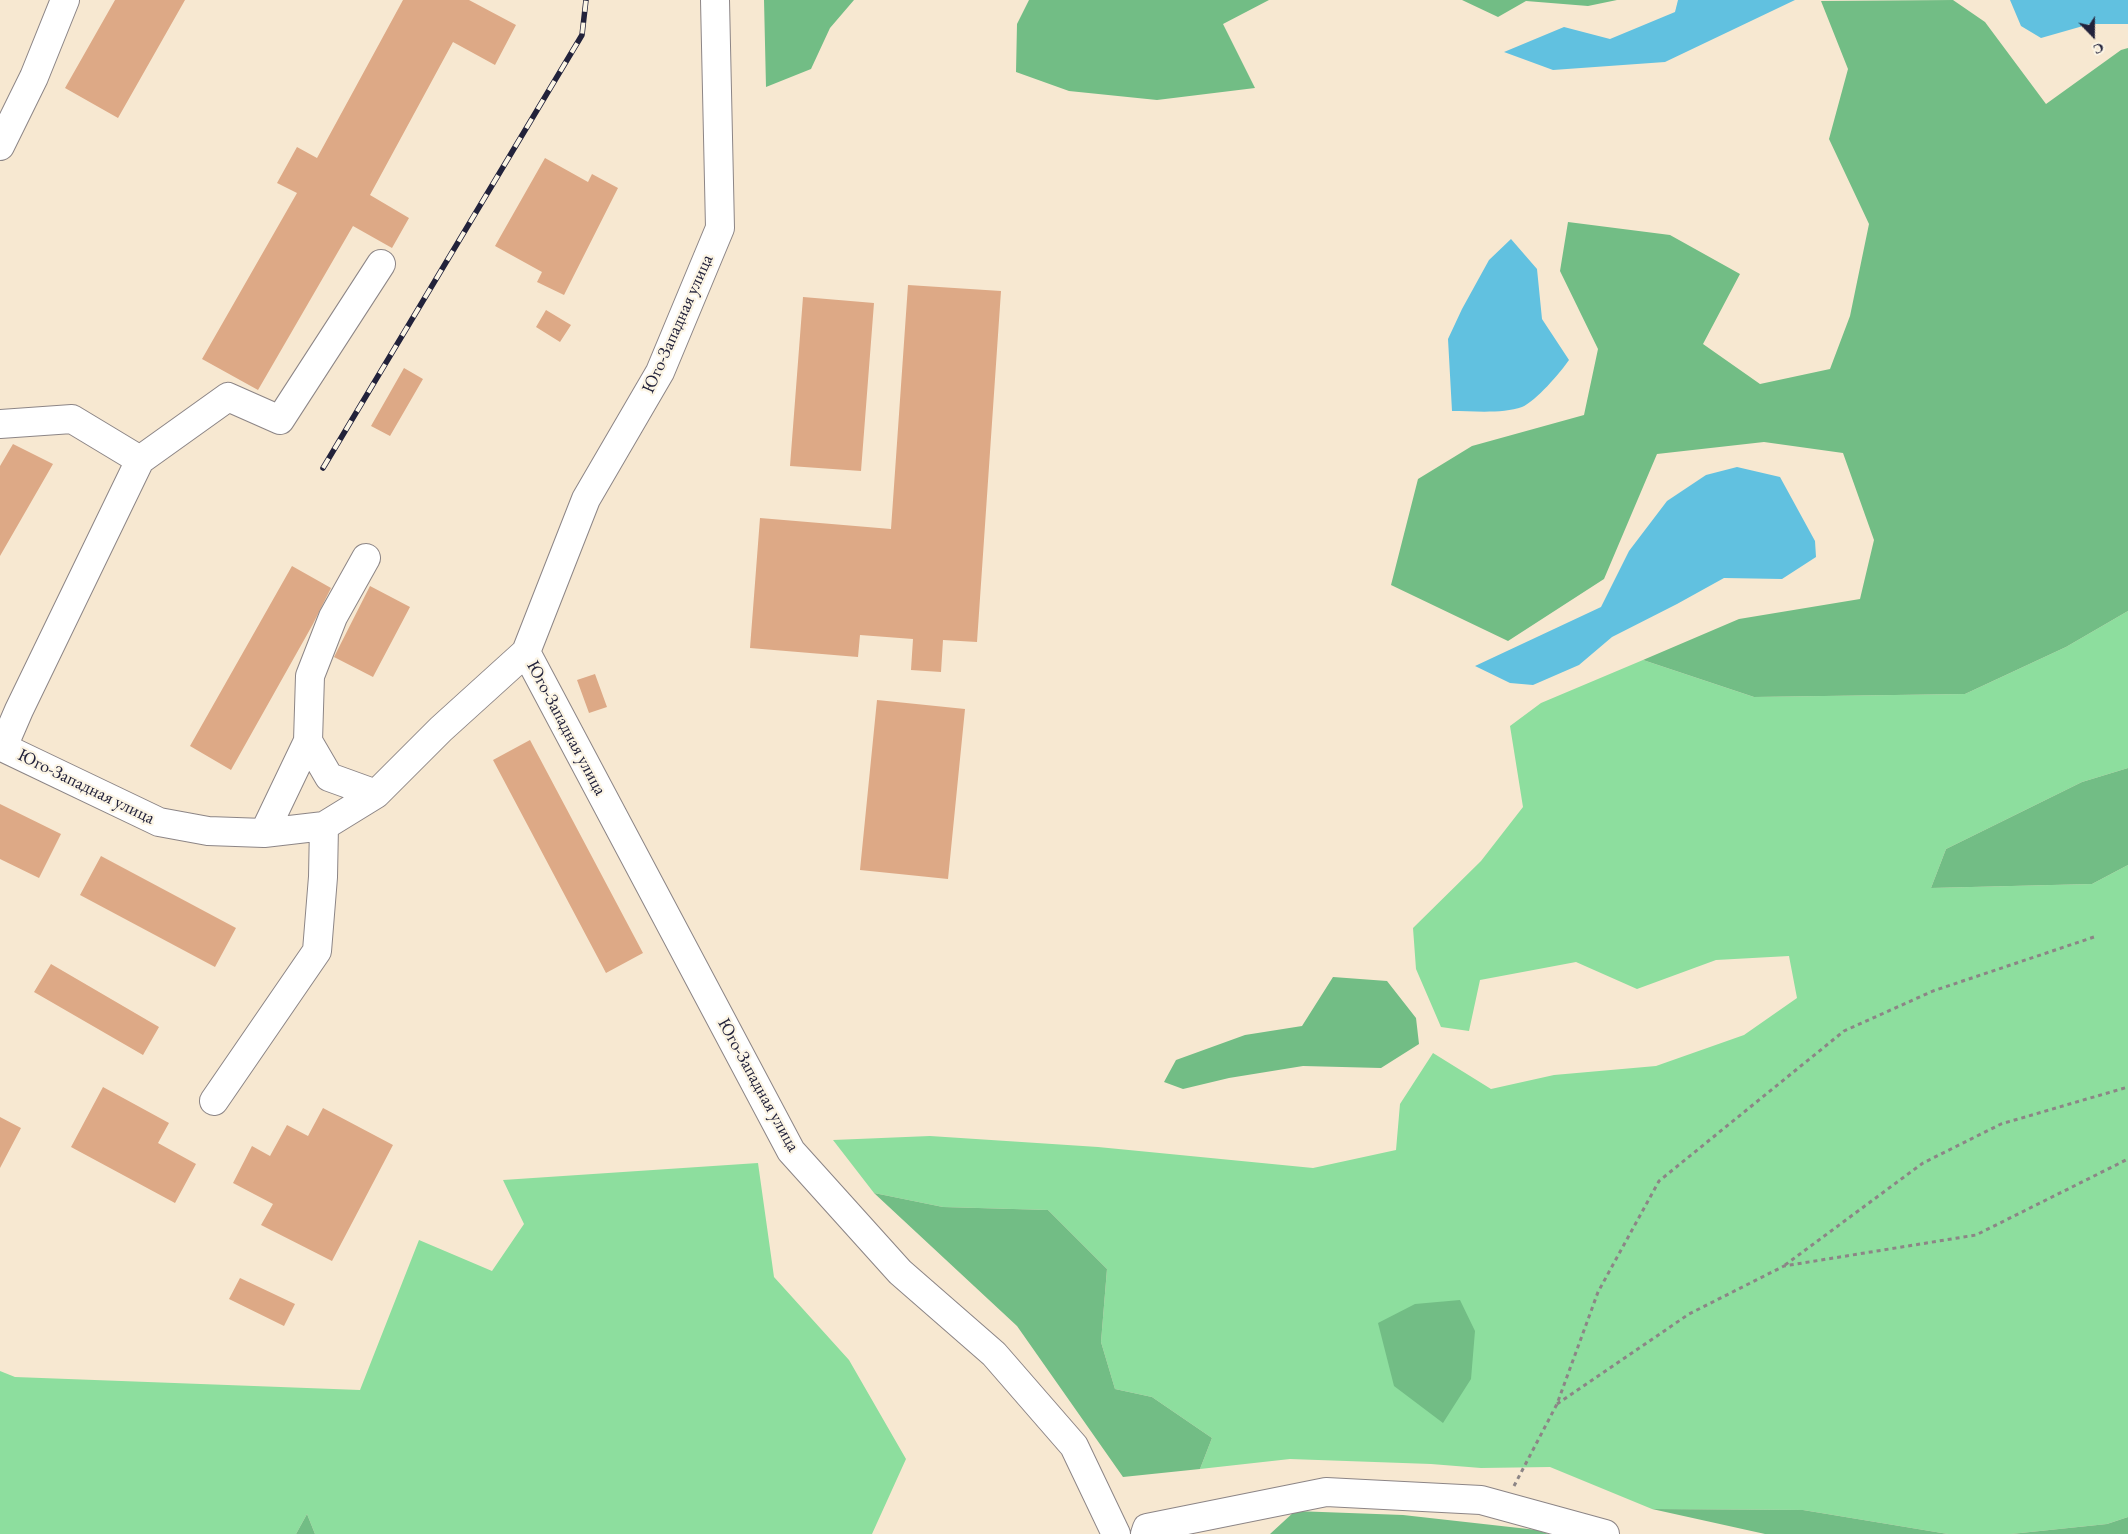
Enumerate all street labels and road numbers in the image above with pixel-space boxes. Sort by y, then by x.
street label: Юго-Западная улица [638,251,718,397]
street label: Юго-Западная улица [521,657,611,799]
street label: Юго-Западная улица [14,744,158,830]
street label: Юго-Западная улица [712,1014,804,1156]

